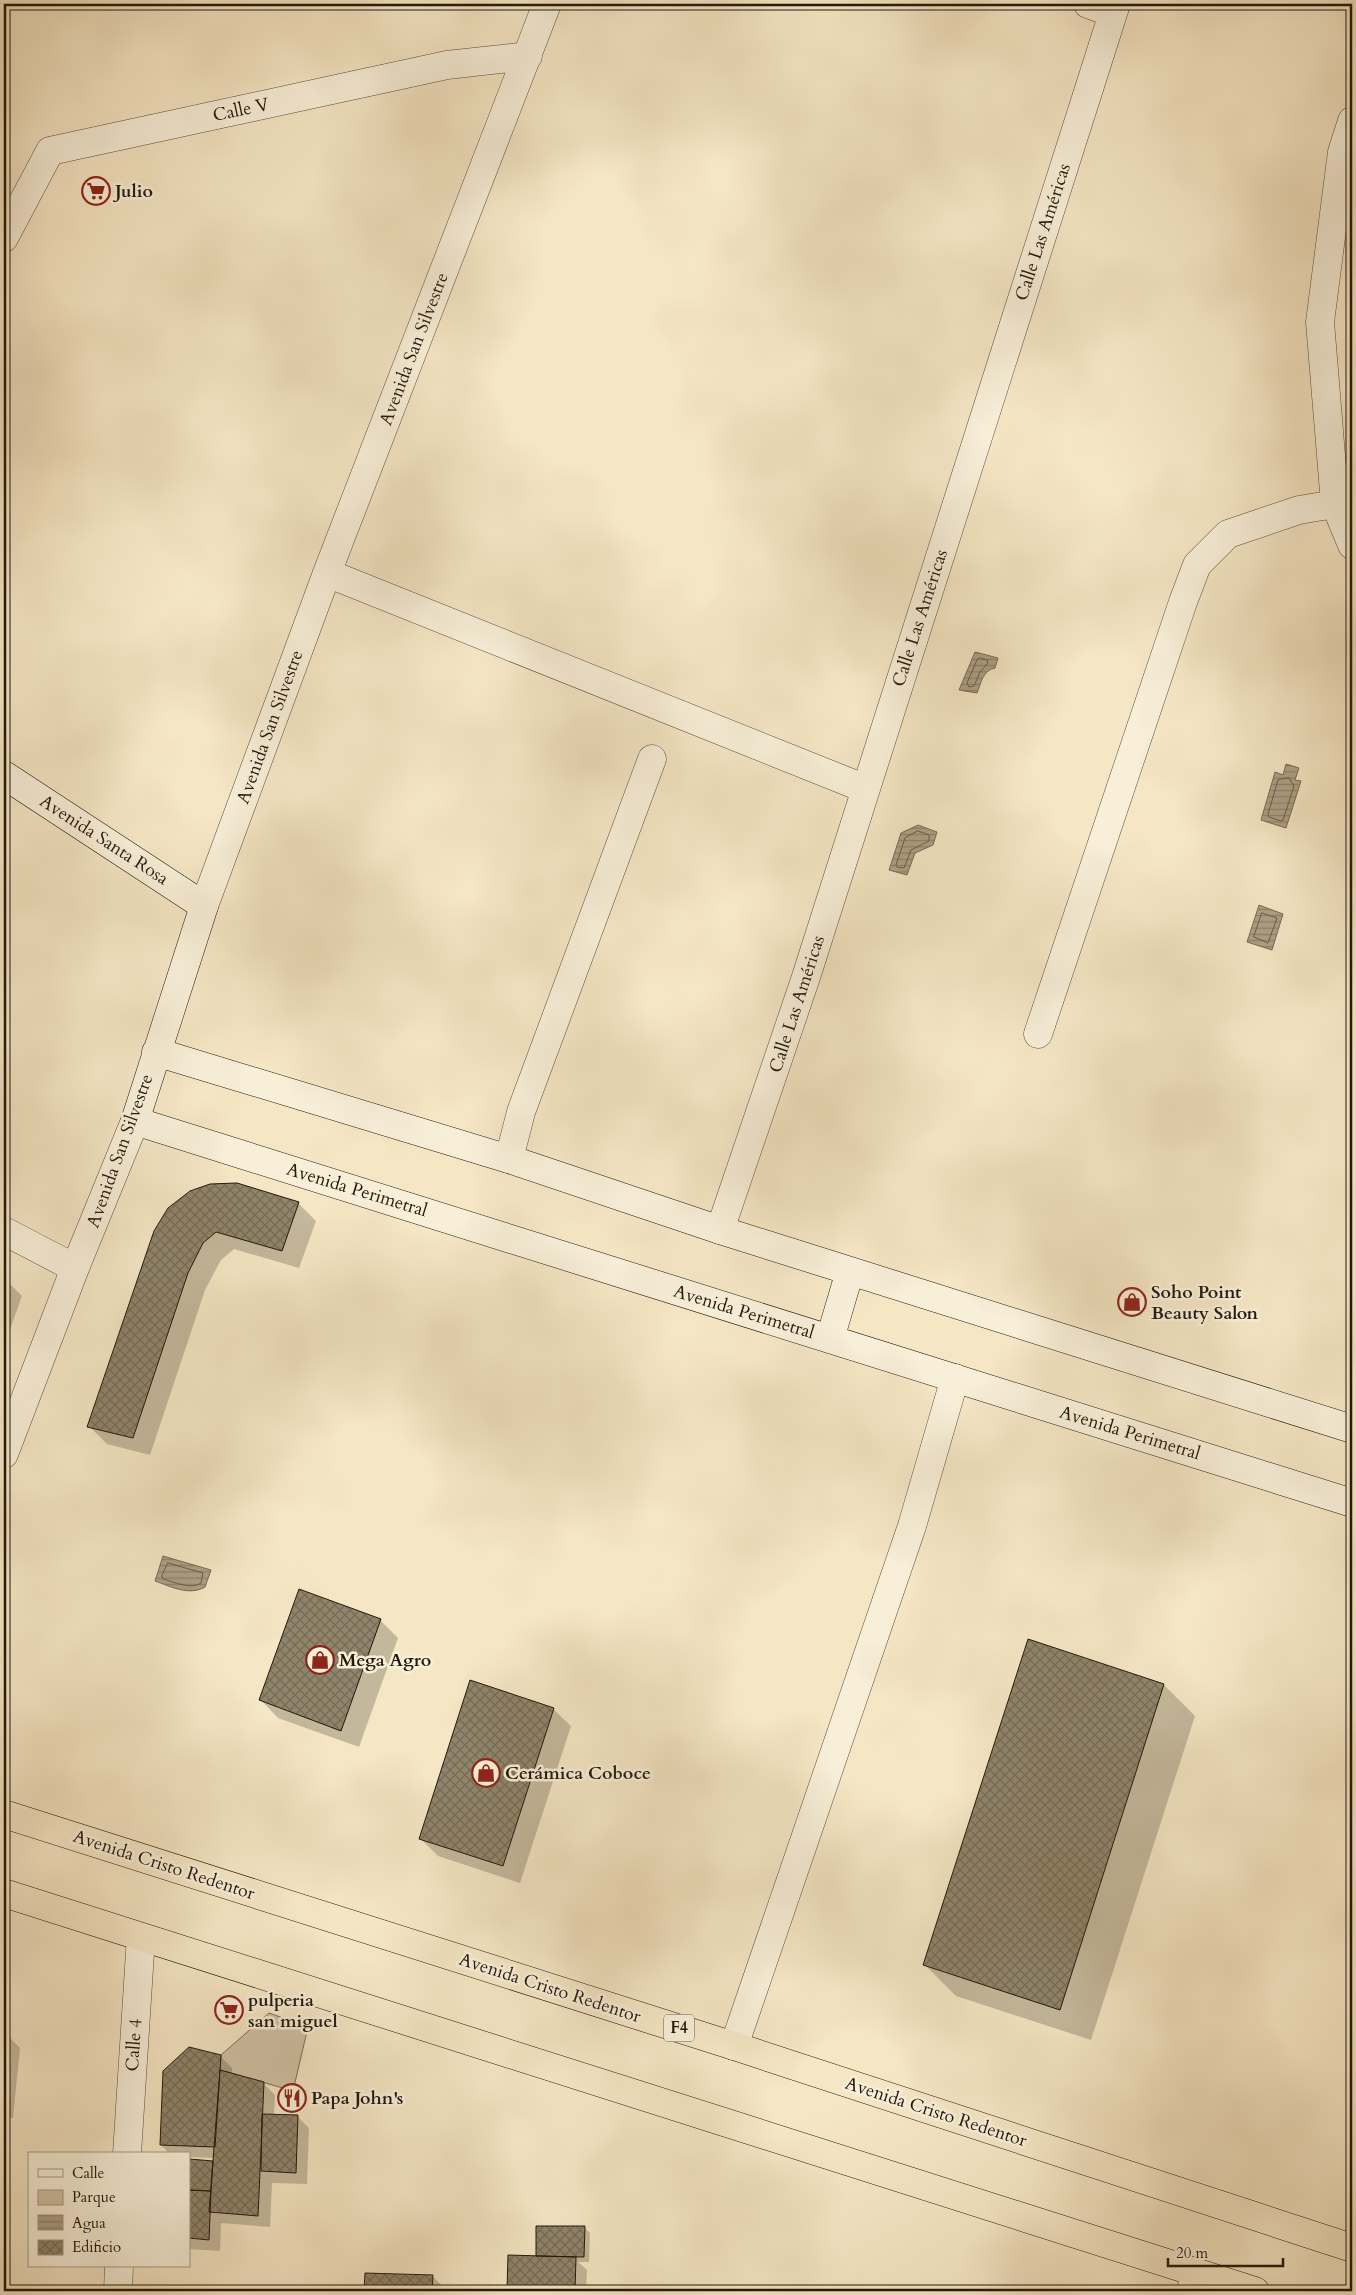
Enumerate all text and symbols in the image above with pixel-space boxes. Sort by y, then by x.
street label: Calle V [211,92,272,128]
street label: Calle Las Américas [1009,160,1077,304]
supermarket icon: Julio [81,176,111,206]
place label: Julio [112,179,153,204]
street label: Avenida San Silvestre [373,269,455,429]
street label: Calle Las Américas [886,546,954,690]
street label: Avenida San Silvestre [231,647,309,807]
street label: Avenida Santa Rosa [35,789,173,891]
street label: Calle Las Américas [763,932,831,1076]
street label: Avenida San Silvestre [81,1071,159,1231]
street label: Avenida Perimetral [284,1157,431,1223]
street label: Avenida Perimetral [671,1279,818,1345]
place label: Soho Point Beauty Salon [1151,1280,1258,1326]
shop icon: Soho Point Beauty Salon [1117,1287,1147,1317]
street label: Avenida Perimetral [1057,1400,1204,1466]
shop icon: Mega Agro [305,1645,335,1675]
place label: Mega Agro [339,1648,431,1673]
shop icon: Cerámica Coboce [471,1758,501,1788]
place label: Cerámica Coboce [505,1761,651,1786]
street label: Avenida Cristo Redentor [70,1824,259,1906]
street label: Avenida Cristo Redentor [456,1947,645,2029]
place label: pulperia san miguel [248,1988,338,2034]
supermarket icon: pulperia san miguel [214,1995,244,2025]
road number: F4 [664,2015,694,2042]
street label: Calle 4 [120,2018,148,2072]
street label: Avenida Cristo Redentor [842,2071,1031,2153]
restaurant icon: Papa John's [277,2083,307,2113]
place label: Papa John's [311,2086,404,2111]
legend [28,2152,190,2268]
text: Calle [72,2163,105,2183]
text: Parque [72,2187,116,2207]
text: Agua [72,2213,106,2233]
scale bar [1168,2235,1284,2267]
text: Edificio [72,2237,121,2257]
text: 20 m [1176,2243,1208,2263]

